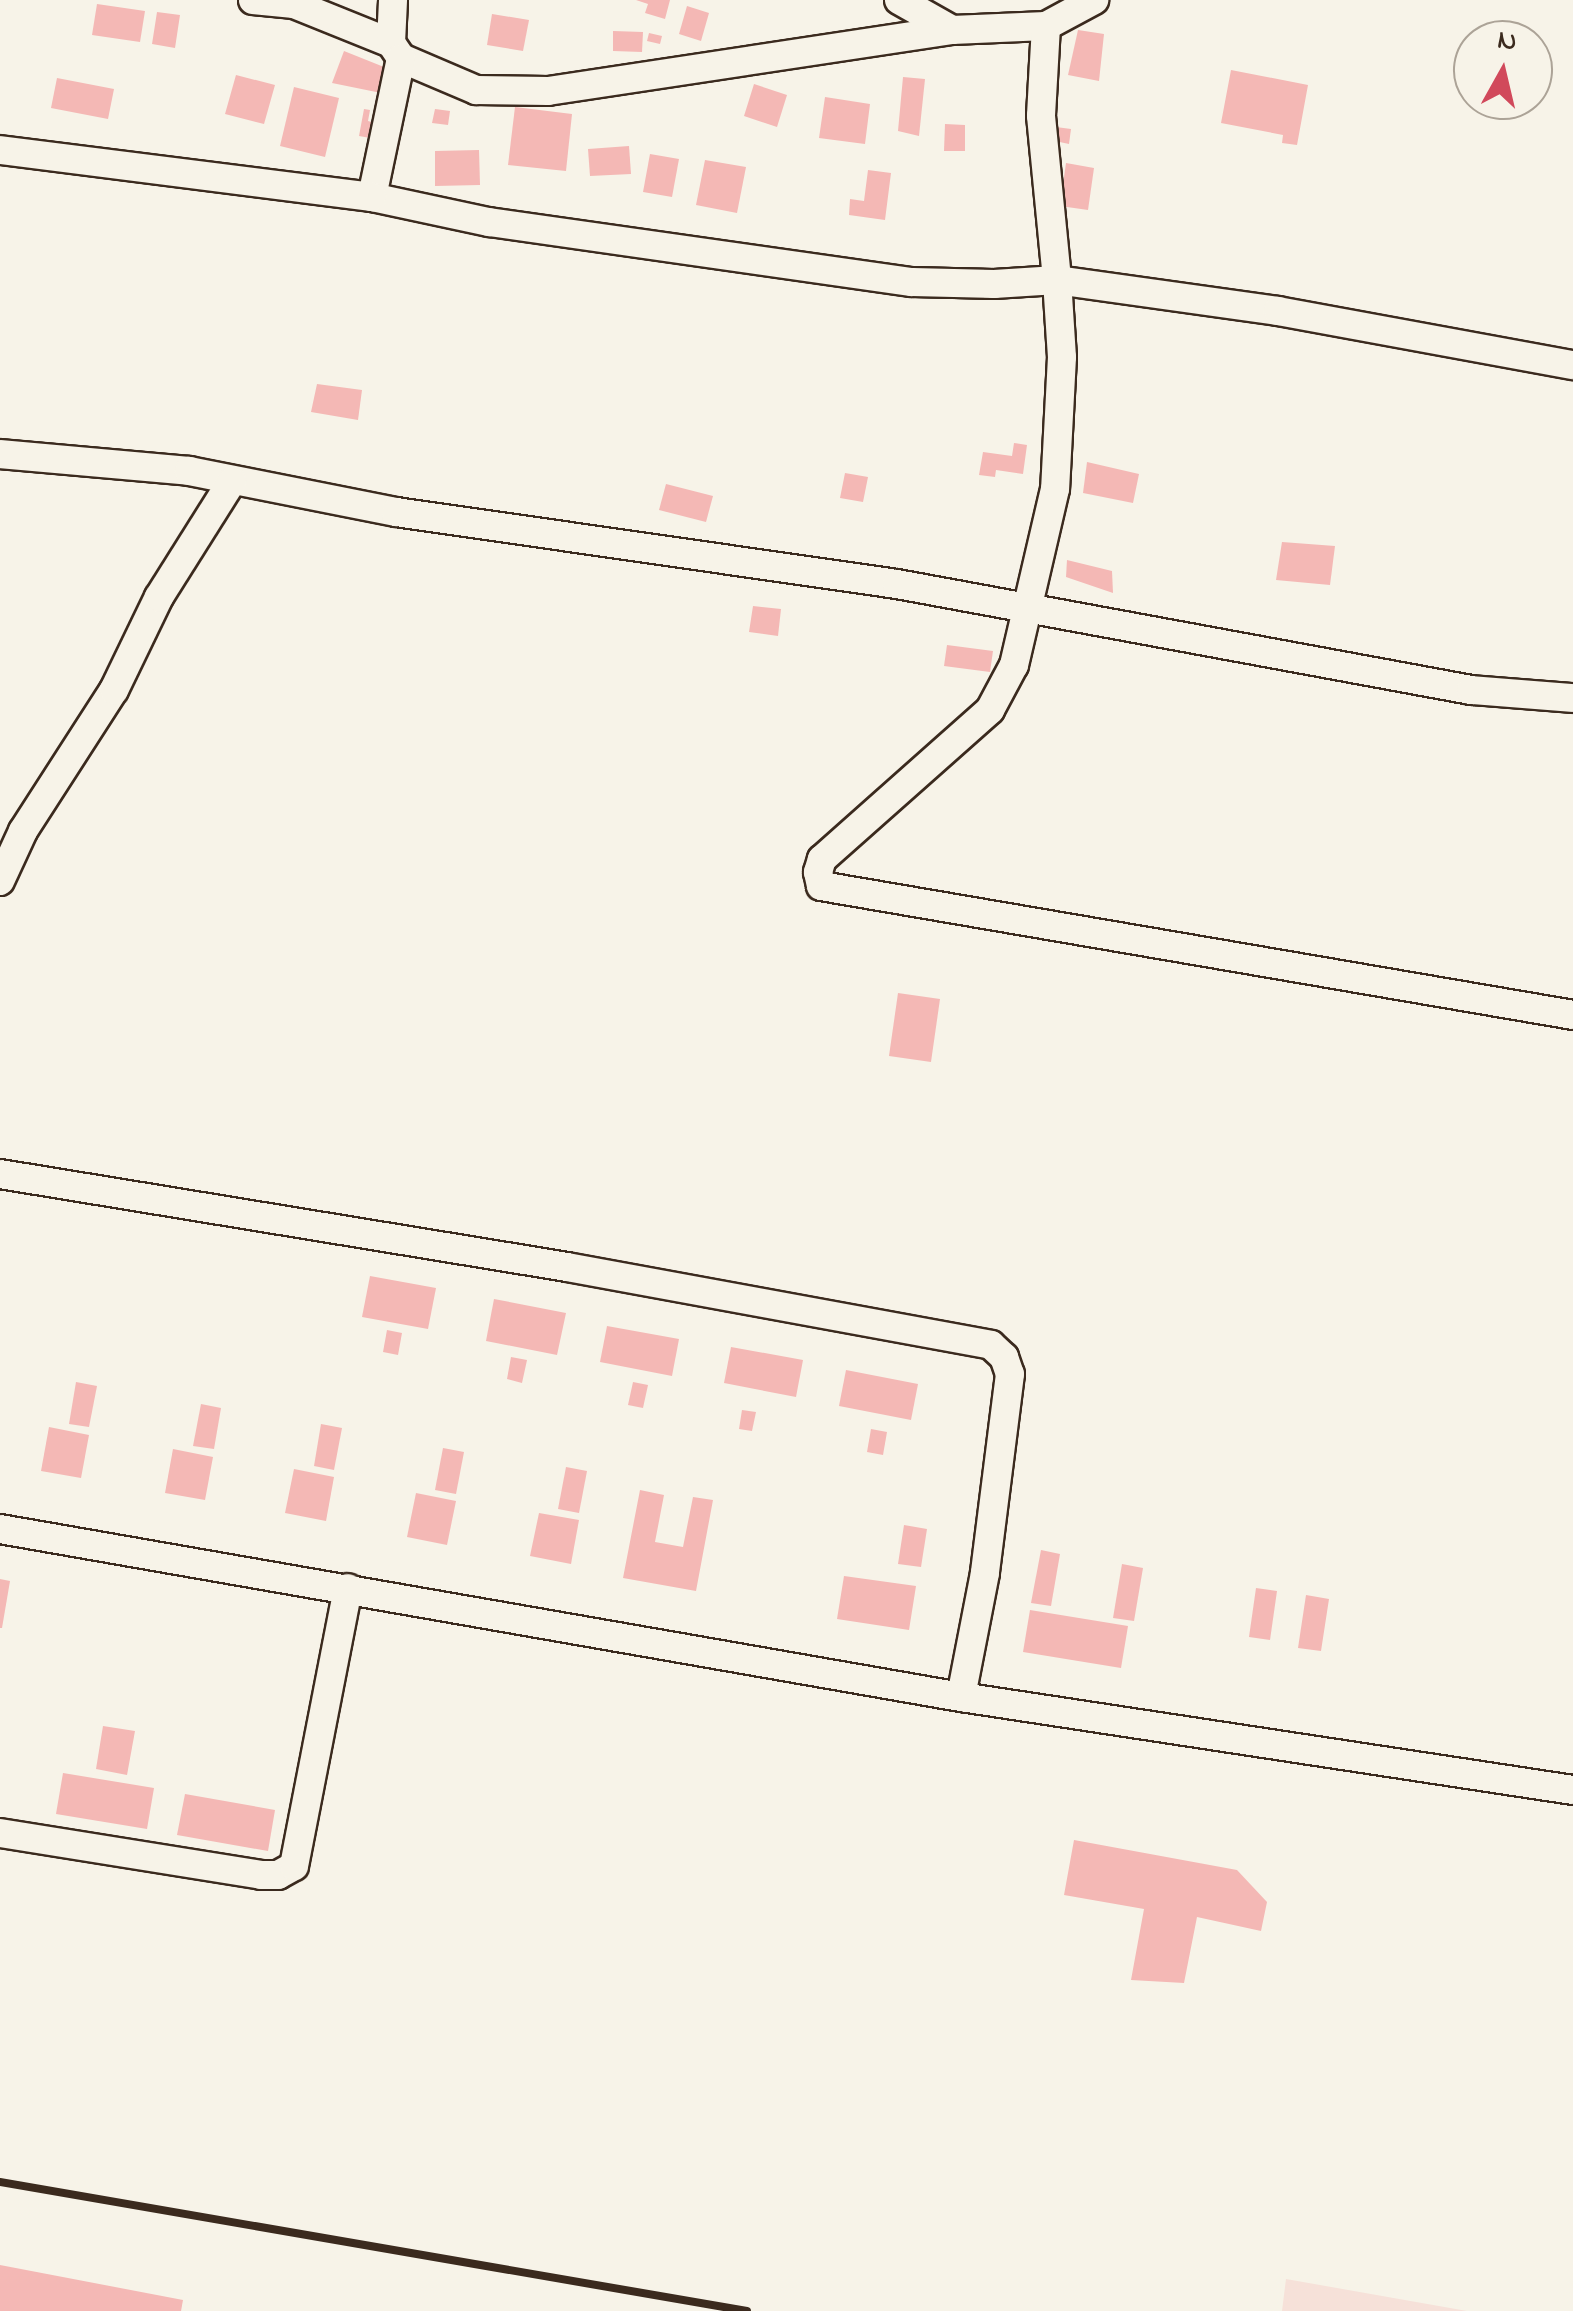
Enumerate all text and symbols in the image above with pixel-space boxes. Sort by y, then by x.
north arrow [1453,20,1553,120]
text: N [1495,20,1519,63]

